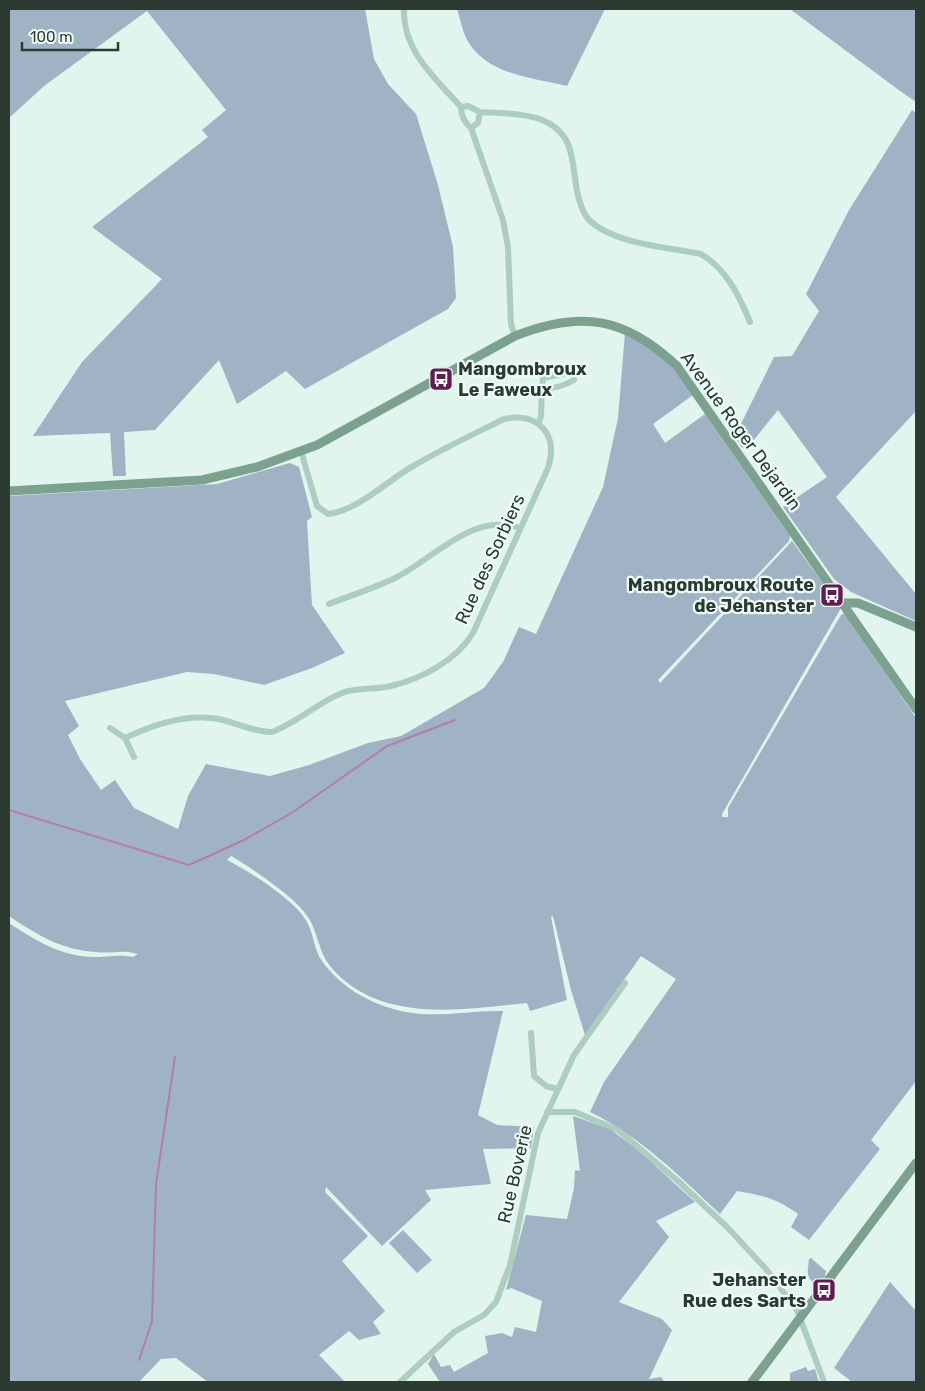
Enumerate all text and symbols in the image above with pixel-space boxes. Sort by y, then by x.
scale bar [22,20,119,52]
text: 100 m [30,28,72,46]
street label: Avenue Roger Dejardin [676,347,806,515]
place label: Mangombroux Le Faweux [458,358,587,401]
bus stop icon: Mangombroux Le Faweux [428,366,454,392]
street label: Rue des Sorbiers [450,490,530,628]
place label: Mangombroux Route de Jehanster [628,574,814,617]
bus stop icon: Mangombroux Route de Jehanster [819,582,845,608]
street label: Rue Boverie [493,1123,537,1225]
place label: Jehanster Rue des Sarts [683,1269,806,1312]
bus stop icon: Jehanster Rue des Sarts [811,1277,837,1303]

